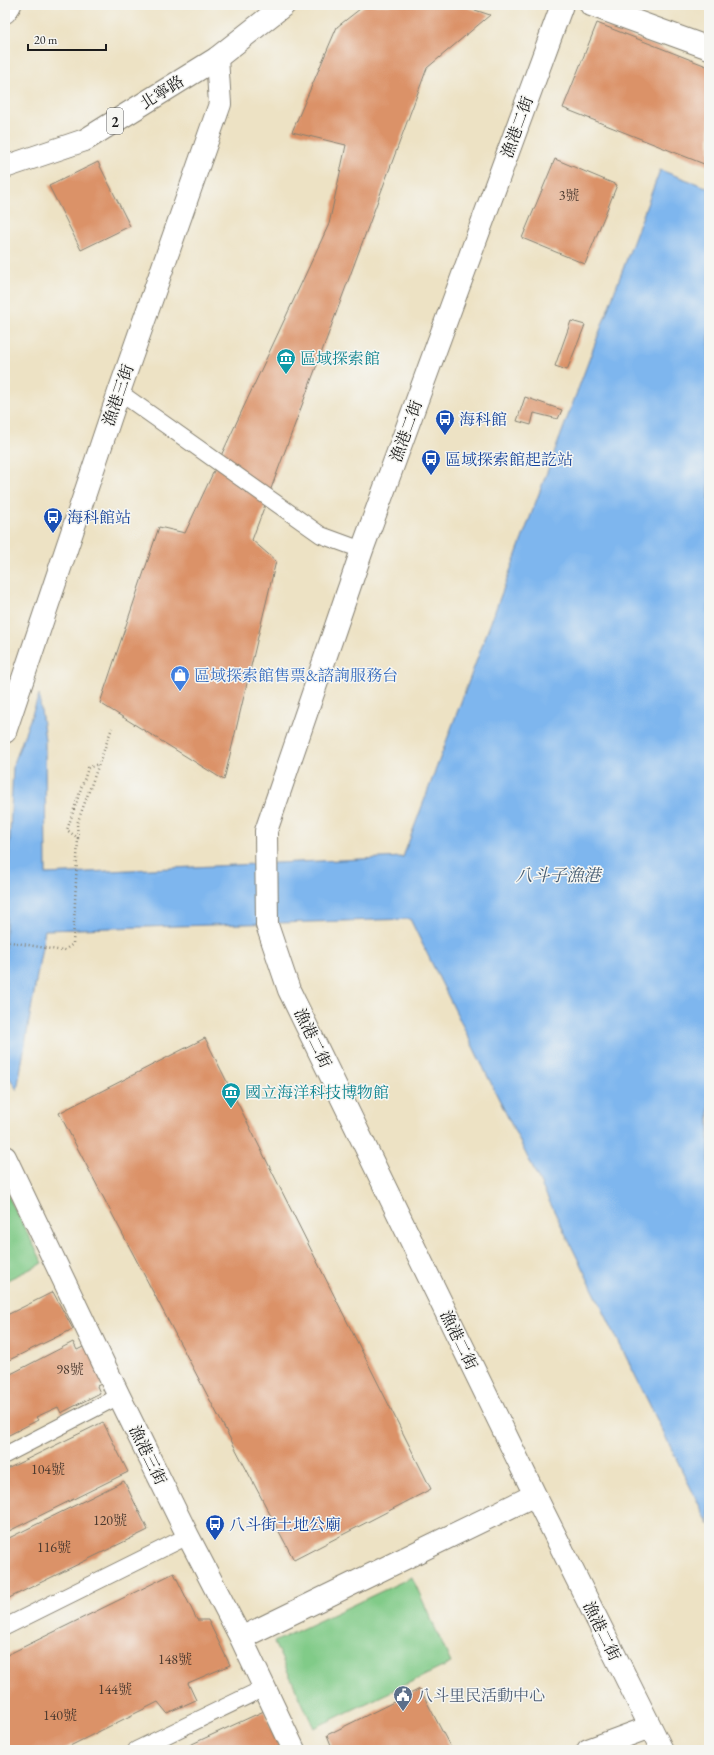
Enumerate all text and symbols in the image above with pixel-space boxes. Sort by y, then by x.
scale bar [28,26,106,52]
text: 20 m [34,32,58,48]
street label: 北寧路 [136,70,188,114]
street label: 漁港二街 [496,93,538,161]
road number: 2 [107,108,123,134]
house number: 3號 [559,186,579,204]
museum icon: 區域探索館 [275,347,297,375]
place label: 區域探索館 [300,348,380,369]
street label: 漁港三街 [98,361,138,429]
street label: 漁港二街 [385,397,427,465]
bus stop icon: 海科館 [434,408,456,436]
place label: 海科館 [459,409,507,430]
bus stop icon: 區域探索館起訖站 [420,448,442,476]
place label: 區域探索館起訖站 [445,449,573,470]
bus stop icon: 海科館站 [42,506,64,534]
place label: 海科館站 [67,507,131,528]
shop icon: 區域探索館售票&諮詢服務台 [169,664,191,692]
place label: 區域探索館售票&諮詢服務台 [194,665,398,686]
water label: 八斗子漁港 [516,864,602,886]
street label: 漁港二街 [290,1005,336,1071]
museum icon: 國立海洋科技博物館 [220,1081,242,1109]
place label: 國立海洋科技博物館 [245,1082,389,1103]
street label: 漁港二街 [436,1307,482,1373]
house number: 98號 [56,1360,84,1378]
street label: 漁港三街 [125,1422,171,1488]
house number: 104號 [31,1460,65,1478]
house number: 120號 [93,1511,127,1529]
bus stop icon: 八斗街土地公廟 [204,1513,226,1541]
place label: 八斗街土地公廟 [229,1514,341,1535]
house number: 116號 [37,1538,71,1556]
street label: 漁港二街 [579,1598,625,1664]
house number: 148號 [158,1650,192,1668]
house number: 144號 [98,1680,132,1698]
public building icon: 八斗里民活動中心 [392,1684,414,1712]
place label: 八斗里民活動中心 [417,1685,545,1706]
house number: 140號 [43,1706,77,1724]

